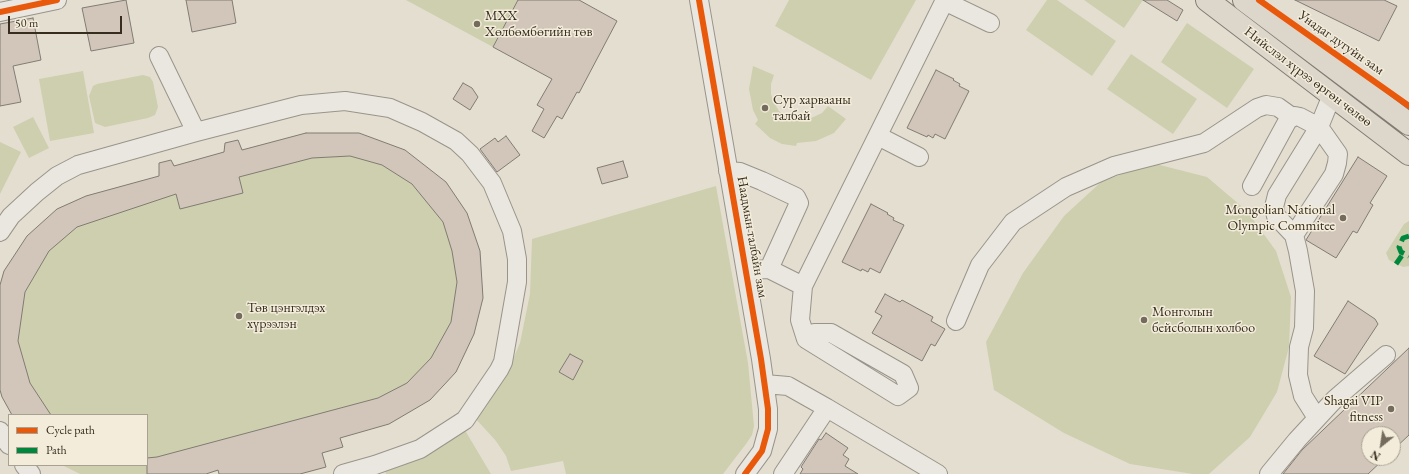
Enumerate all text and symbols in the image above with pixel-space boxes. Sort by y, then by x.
street label: Унадаг дугуйн зам [1295,7,1387,79]
scale bar [10,8,124,34]
place label: МХХ Хөлбөмбөгийн төв [485,8,592,40]
text: 50 m [15,15,38,31]
marker: МХХ Хөлбөмбөгийн төв [472,19,482,29]
street label: Нийслэл хүрээ өргөн чөлөө [1241,23,1375,131]
place label: Сур харвааны талбай [773,92,851,124]
marker: Сур харвааны талбай [760,103,770,113]
street label: Наадмын талбайн зам [733,175,771,299]
place label: Mongolian National Olympic Commitee [1225,202,1335,234]
marker: Mongolian National Olympic Commitee [1338,213,1348,223]
place label: Төв цэнгэлдэх хүрээлэн [247,300,325,332]
place label: Монголын бейсболын холбоо [1152,304,1255,336]
marker: Төв цэнгэлдэх хүрээлэн [234,311,244,321]
marker: Монголын бейсболын холбоо [1139,315,1149,325]
place label: Shagai VIP fitness [1324,393,1383,426]
marker: Shagai VIP fitness [1386,404,1396,414]
legend [8,414,148,466]
text: Cycle path [46,422,95,438]
north arrow [1361,426,1401,466]
text: Path [46,442,67,458]
text: N [1368,447,1383,464]

